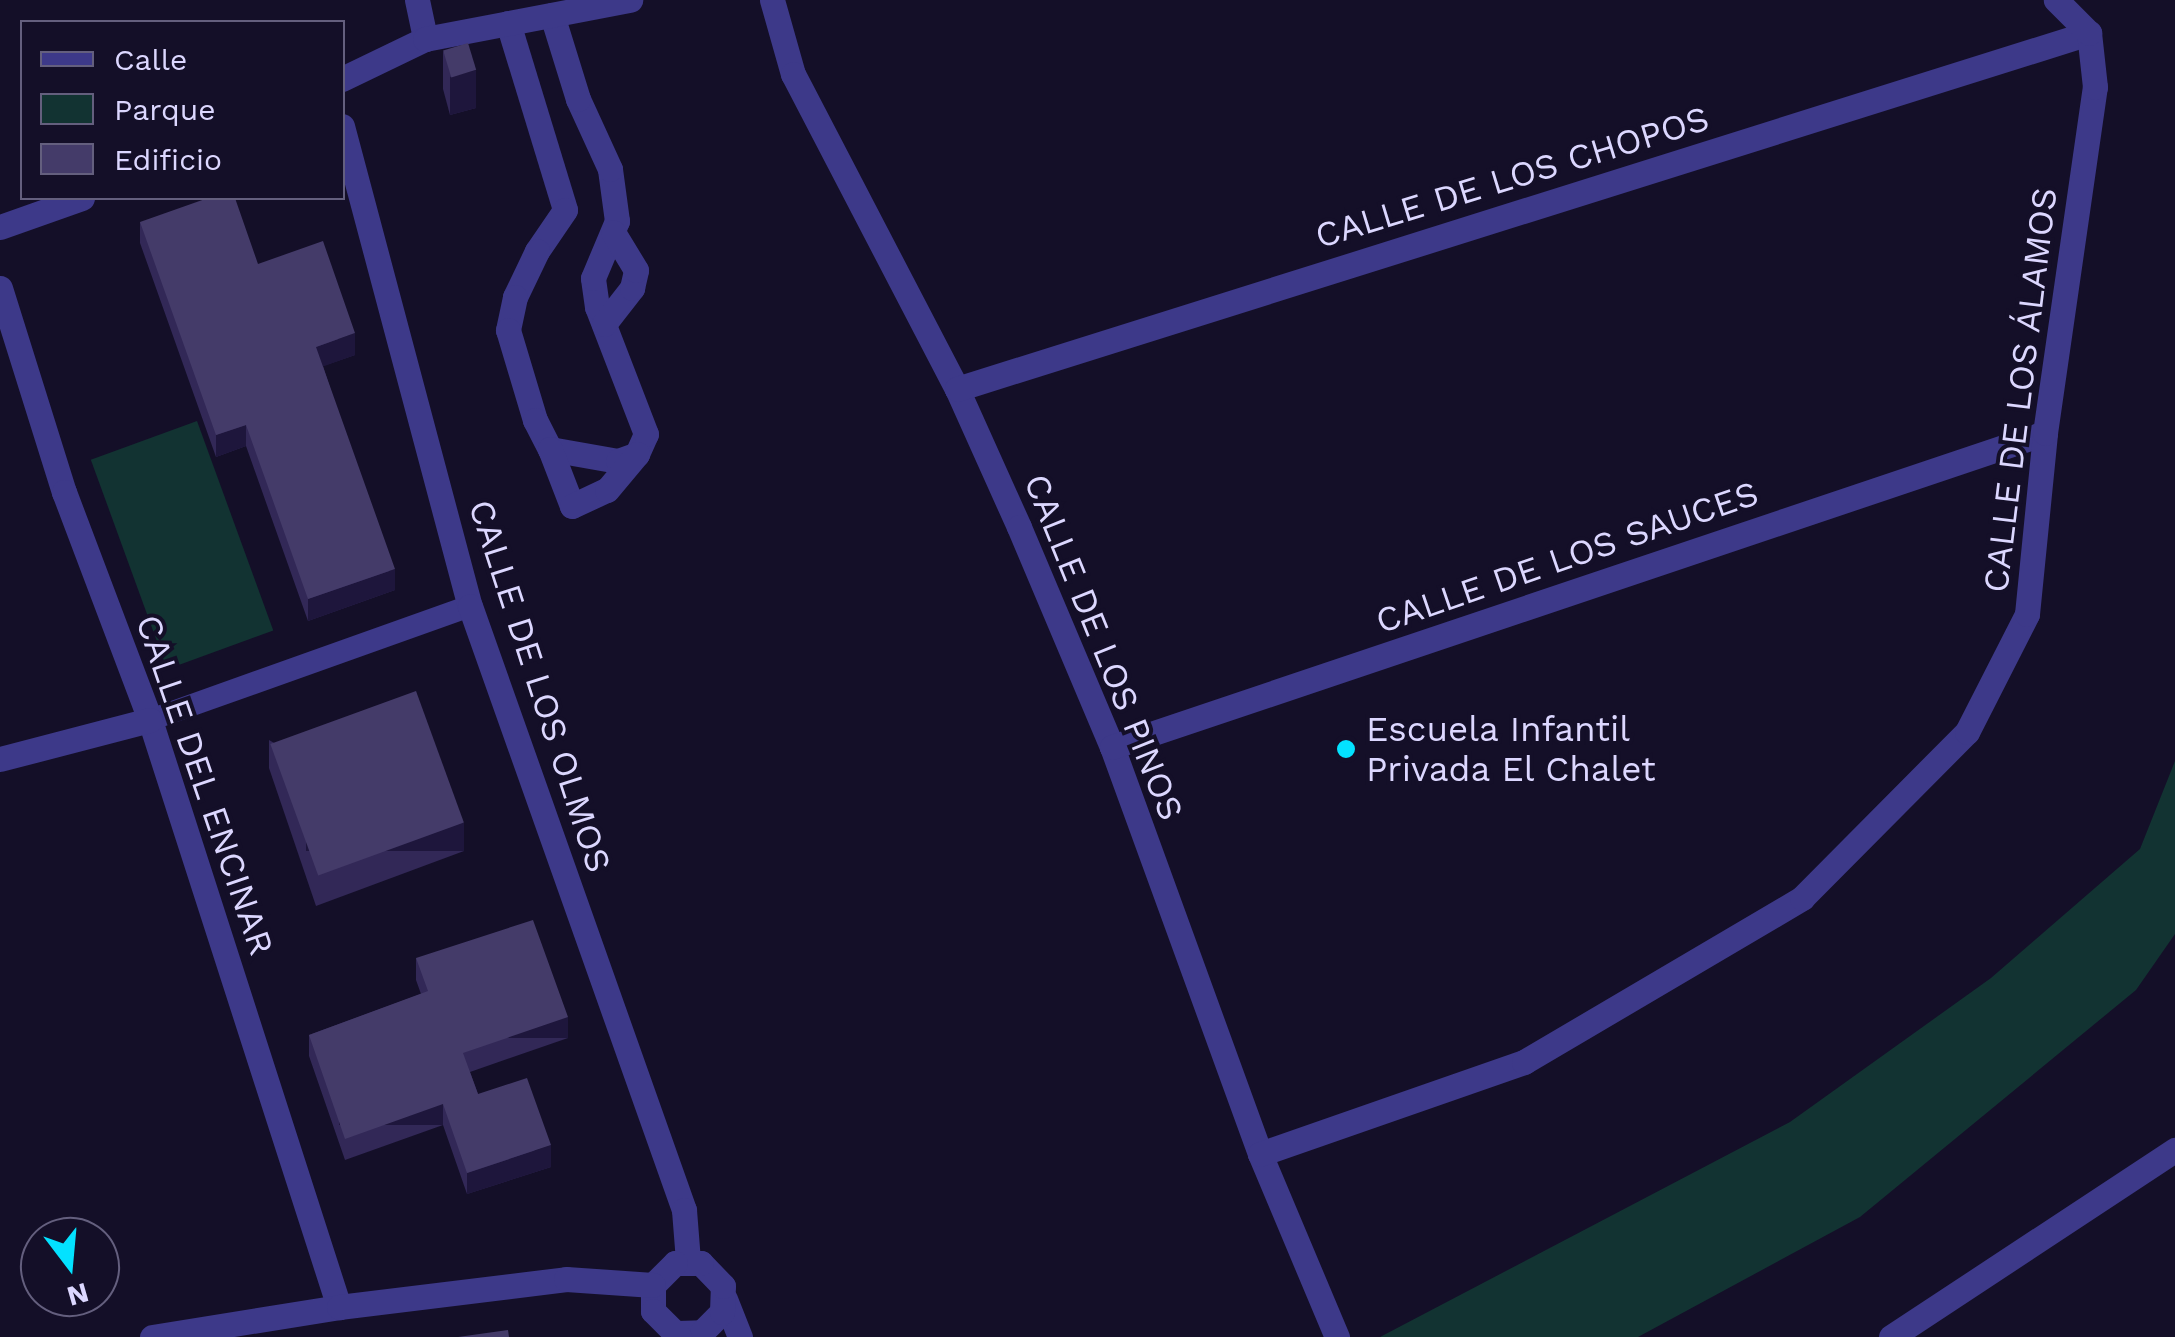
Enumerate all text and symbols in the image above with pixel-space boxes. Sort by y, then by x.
legend [20,20,345,200]
text: Calle [114,42,187,77]
text: Parque [114,92,216,127]
street label: CALLE DE LOS CHOPOS [1310,97,1714,257]
text: Edificio [114,142,222,177]
street label: CALLE DE LOS ÁLAMOS [1974,184,2066,596]
street label: CALLE DE LOS PINOS [1015,468,1193,826]
street label: CALLE DE LOS SAUCES [1370,472,1764,642]
street label: CALLE DE LOS OLMOS [460,495,620,877]
street label: CALLE DEL ENCINAR [127,609,283,961]
place label: Escuela Infantil Privada El Chalet [1366,708,1658,790]
marker: Escuela Infantil Privada El Chalet [1335,738,1357,760]
north arrow [20,1217,120,1317]
text: N [63,1276,92,1313]

